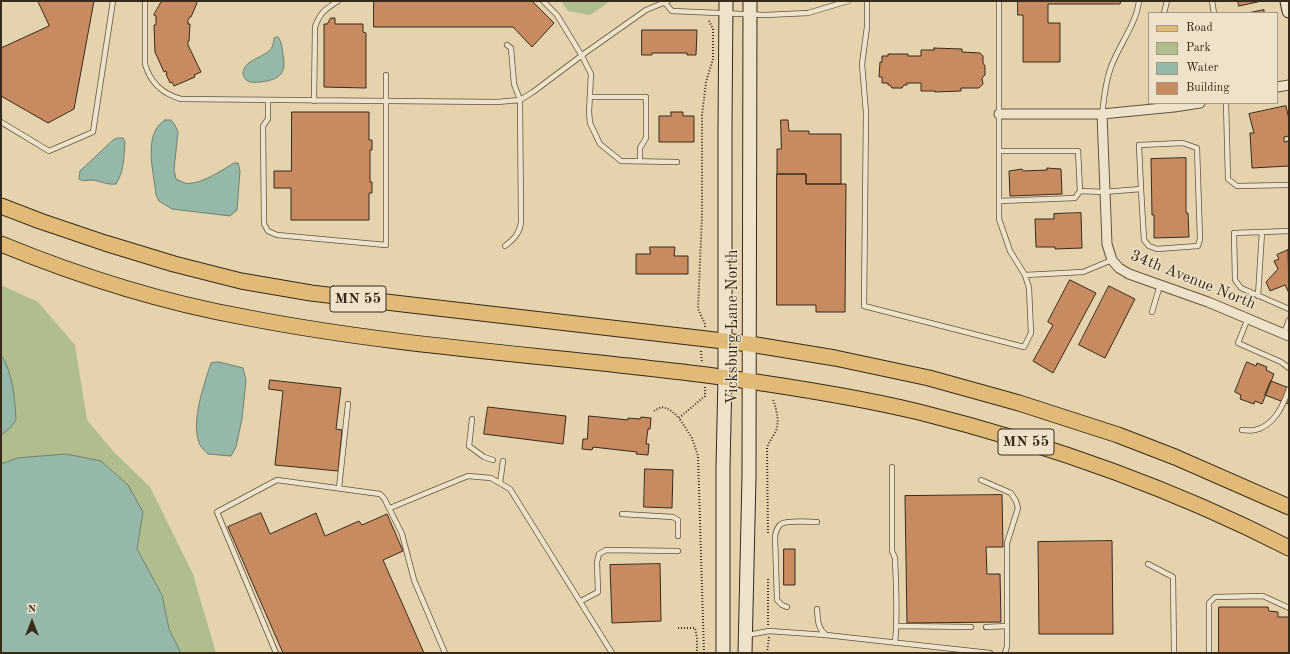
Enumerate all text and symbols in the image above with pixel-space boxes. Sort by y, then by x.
legend [1148,12,1278,104]
text: Road [1186,22,1213,34]
text: Park [1186,42,1211,54]
text: Water [1186,62,1218,74]
text: Building [1186,82,1230,94]
street label: 34th Avenue North [1127,246,1259,314]
street label: Vicksburg Lane North [723,250,743,404]
road number: MN 55 [330,286,386,312]
road number: MN 55 [998,429,1054,455]
north arrow [12,602,52,642]
text: N [28,604,36,615]

